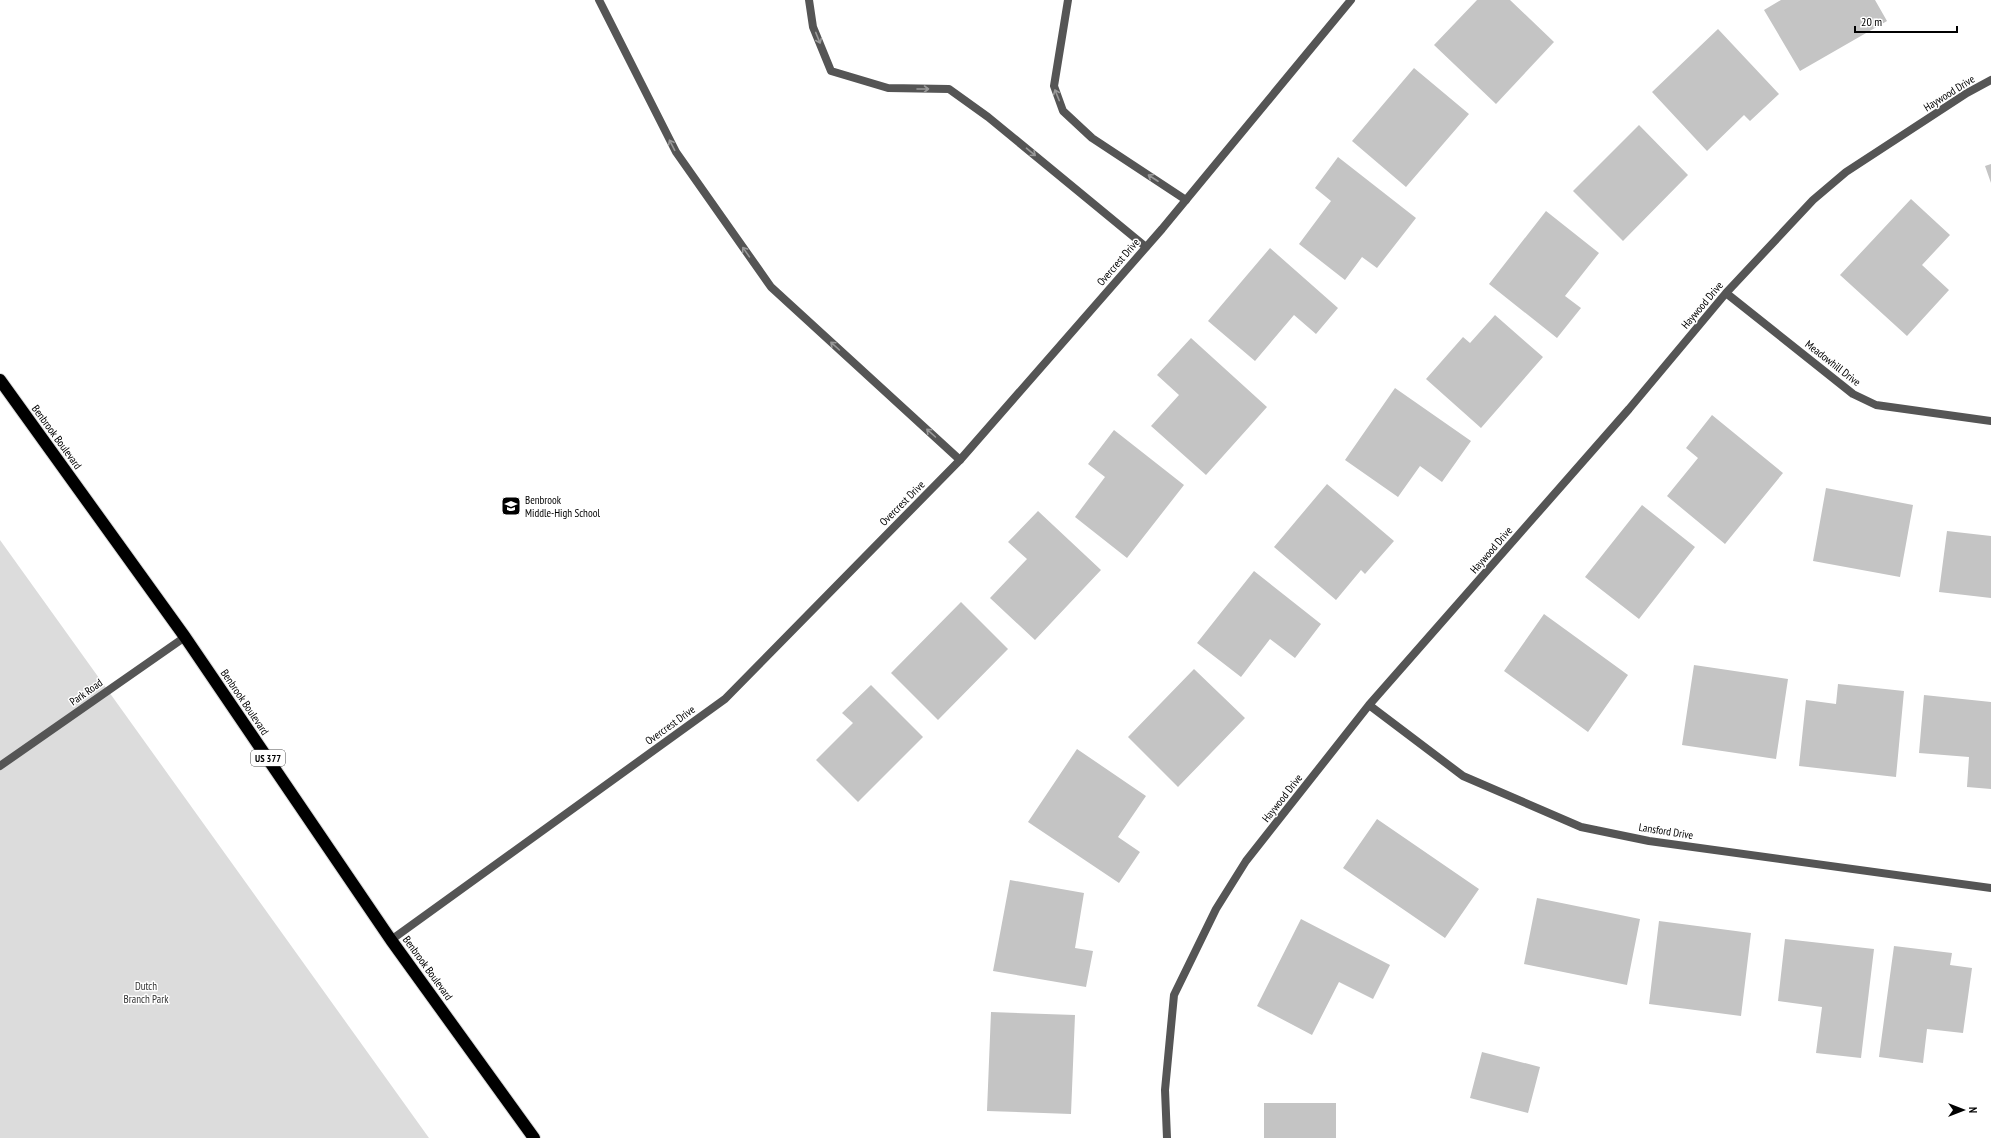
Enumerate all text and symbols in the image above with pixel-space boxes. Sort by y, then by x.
scale bar [1855,8,1957,34]
text: 20 m [1861,14,1882,29]
one-way arrow [814,31,822,43]
street label: Haywood Drive [1921,72,1977,114]
one-way arrow [916,85,929,92]
one-way arrow [1053,89,1061,101]
one-way arrow [668,139,676,151]
one-way arrow [1026,148,1037,157]
one-way arrow [1147,174,1159,182]
street label: Overcrest Drive [1094,235,1143,289]
one-way arrow [742,246,750,257]
street label: Haywood Drive [1678,278,1726,332]
street label: Meadowhill Drive [1802,337,1864,389]
one-way arrow [830,341,840,350]
street label: Benbrook Boulevard [29,402,85,472]
one-way arrow [926,429,936,438]
street label: Overcrest Drive [876,477,928,529]
place label: Benbrook Middle-High School [525,493,600,520]
school or university icon: Benbrook Middle-High School [500,495,522,517]
street label: Haywood Drive [1467,523,1515,576]
street label: Benbrook Boulevard [218,666,272,738]
street label: Park Road [67,675,105,708]
street label: Overcrest Drive [642,702,698,748]
road number: US 377 [251,750,285,766]
street label: Haywood Drive [1259,771,1305,825]
street label: Lansford Drive [1638,820,1695,842]
street label: Benbrook Boulevard [400,933,456,1003]
park label: Dutch Branch Park [124,979,169,1006]
north arrow [1943,1090,1983,1130]
text: N [1966,1107,1980,1113]

